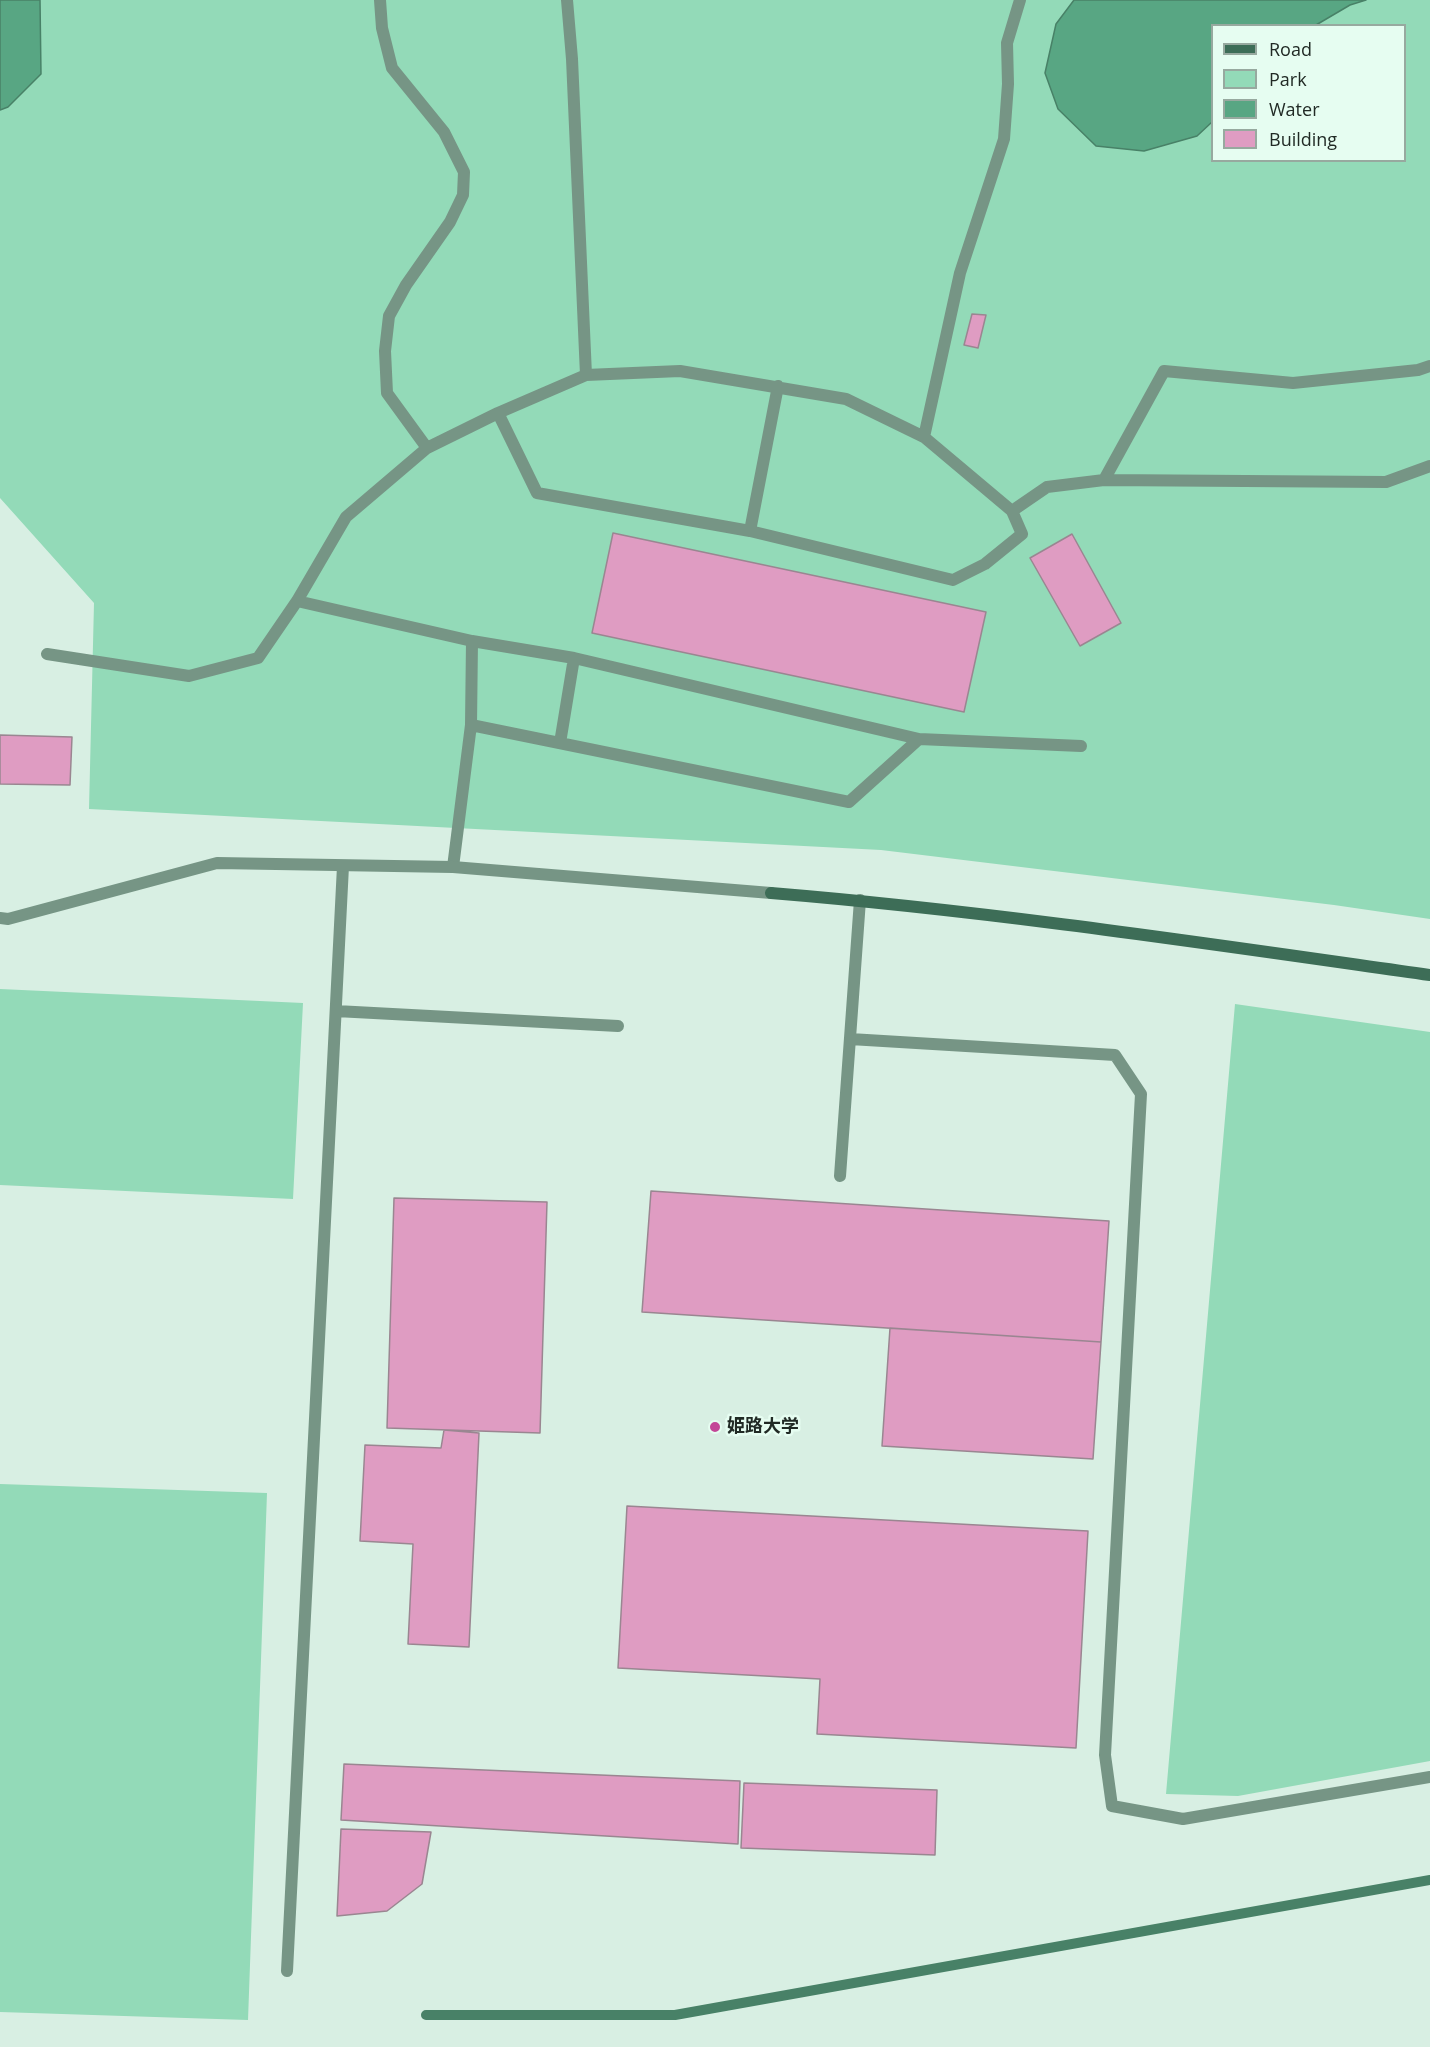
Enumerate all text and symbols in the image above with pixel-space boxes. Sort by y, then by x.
legend [1211,24,1406,162]
text: Road [1269,37,1312,61]
text: Park [1269,67,1307,91]
text: Water [1269,97,1320,121]
text: Building [1269,127,1337,151]
place label: 姫路大学 [727,1416,799,1438]
marker: 姫路大学 [708,1420,722,1434]

